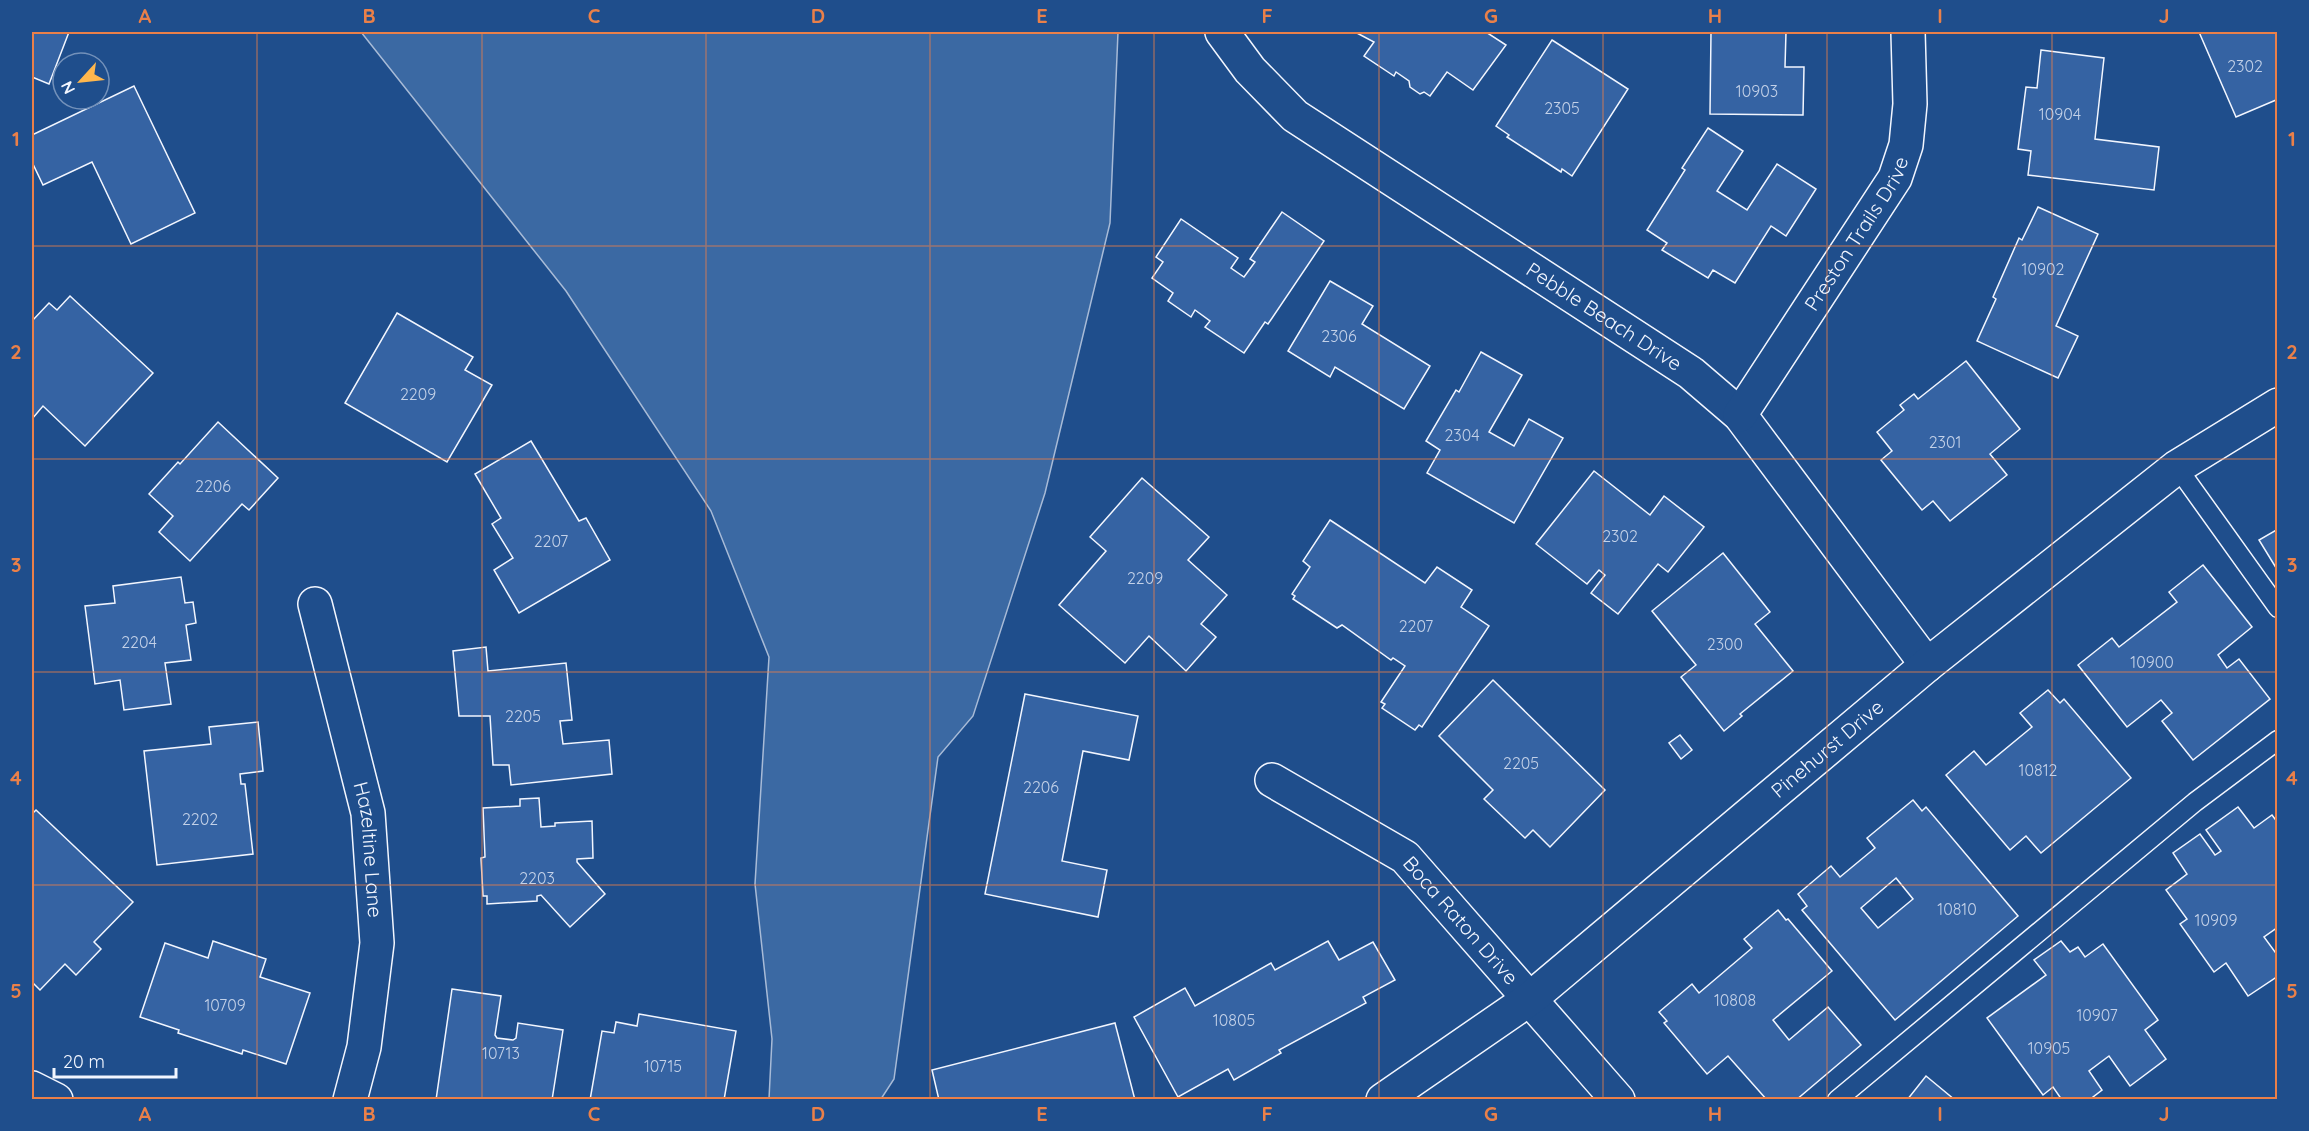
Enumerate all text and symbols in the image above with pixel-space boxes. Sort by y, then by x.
text: A [139,3,152,28]
text: B [362,3,376,28]
text: C [588,3,601,28]
text: D [811,3,825,28]
text: E [1036,3,1048,28]
text: F [1261,3,1273,28]
text: G [1484,3,1498,28]
text: H [1708,3,1722,28]
text: I [1937,3,1943,28]
text: J [2158,3,2170,28]
north arrow [51,51,111,111]
house number: 2302 [2227,56,2263,76]
text: N [56,78,79,98]
house number: 10903 [1736,81,1778,101]
house number: 2305 [1544,98,1580,118]
house number: 10904 [2039,104,2081,124]
text: 1 [12,126,20,151]
text: 1 [2288,126,2296,151]
street label: Preston Trails Drive [1799,153,1913,315]
street label: Pebble Beach Drive [1522,257,1687,376]
house number: 10902 [2022,259,2065,279]
house number: 2306 [1321,326,1357,346]
text: 2 [10,339,22,364]
text: 2 [2286,339,2298,364]
house number: 2209 [400,384,436,404]
house number: 2304 [1444,425,1480,445]
house number: 2301 [1929,432,1961,452]
house number: 2206 [195,476,231,496]
house number: 2302 [1602,526,1638,546]
house number: 2207 [534,531,568,551]
text: 3 [11,552,21,577]
text: 3 [2287,552,2297,577]
house number: 2209 [1127,568,1163,588]
house number: 2207 [1399,616,1433,636]
house number: 2204 [121,632,157,652]
house number: 2300 [1707,634,1743,654]
house number: 10900 [2130,652,2174,672]
street label: Pinehurst Drive [1766,694,1888,803]
house number: 2205 [505,706,541,726]
house number: 2205 [1503,753,1539,773]
house number: 10812 [2019,760,2058,780]
text: 4 [10,765,22,790]
text: 4 [2286,765,2298,790]
house number: 2206 [1023,777,1059,797]
street label: Hazeltine Lane [348,779,388,918]
house number: 2202 [182,809,218,829]
street label: Boca Raton Drive [1398,851,1524,989]
house number: 2203 [519,868,555,888]
house number: 10810 [1937,899,1977,919]
house number: 10909 [2195,910,2237,930]
text: 5 [10,978,22,1003]
text: 5 [2286,978,2298,1003]
house number: 10808 [1714,990,1756,1010]
house number: 10709 [204,995,246,1015]
house number: 10907 [2076,1005,2118,1025]
house number: 10805 [1213,1010,1255,1030]
house number: 10905 [2028,1038,2070,1058]
scale bar [54,1041,176,1079]
house number: 10713 [482,1043,520,1063]
text: 20 m [63,1050,105,1073]
house number: 10715 [644,1056,682,1076]
text: A [139,1101,152,1126]
text: B [362,1101,376,1126]
text: C [588,1101,601,1126]
text: D [811,1101,825,1126]
text: E [1036,1101,1048,1126]
text: F [1261,1101,1273,1126]
text: G [1484,1101,1498,1126]
text: H [1708,1101,1722,1126]
text: I [1937,1101,1943,1126]
text: J [2158,1101,2170,1126]

